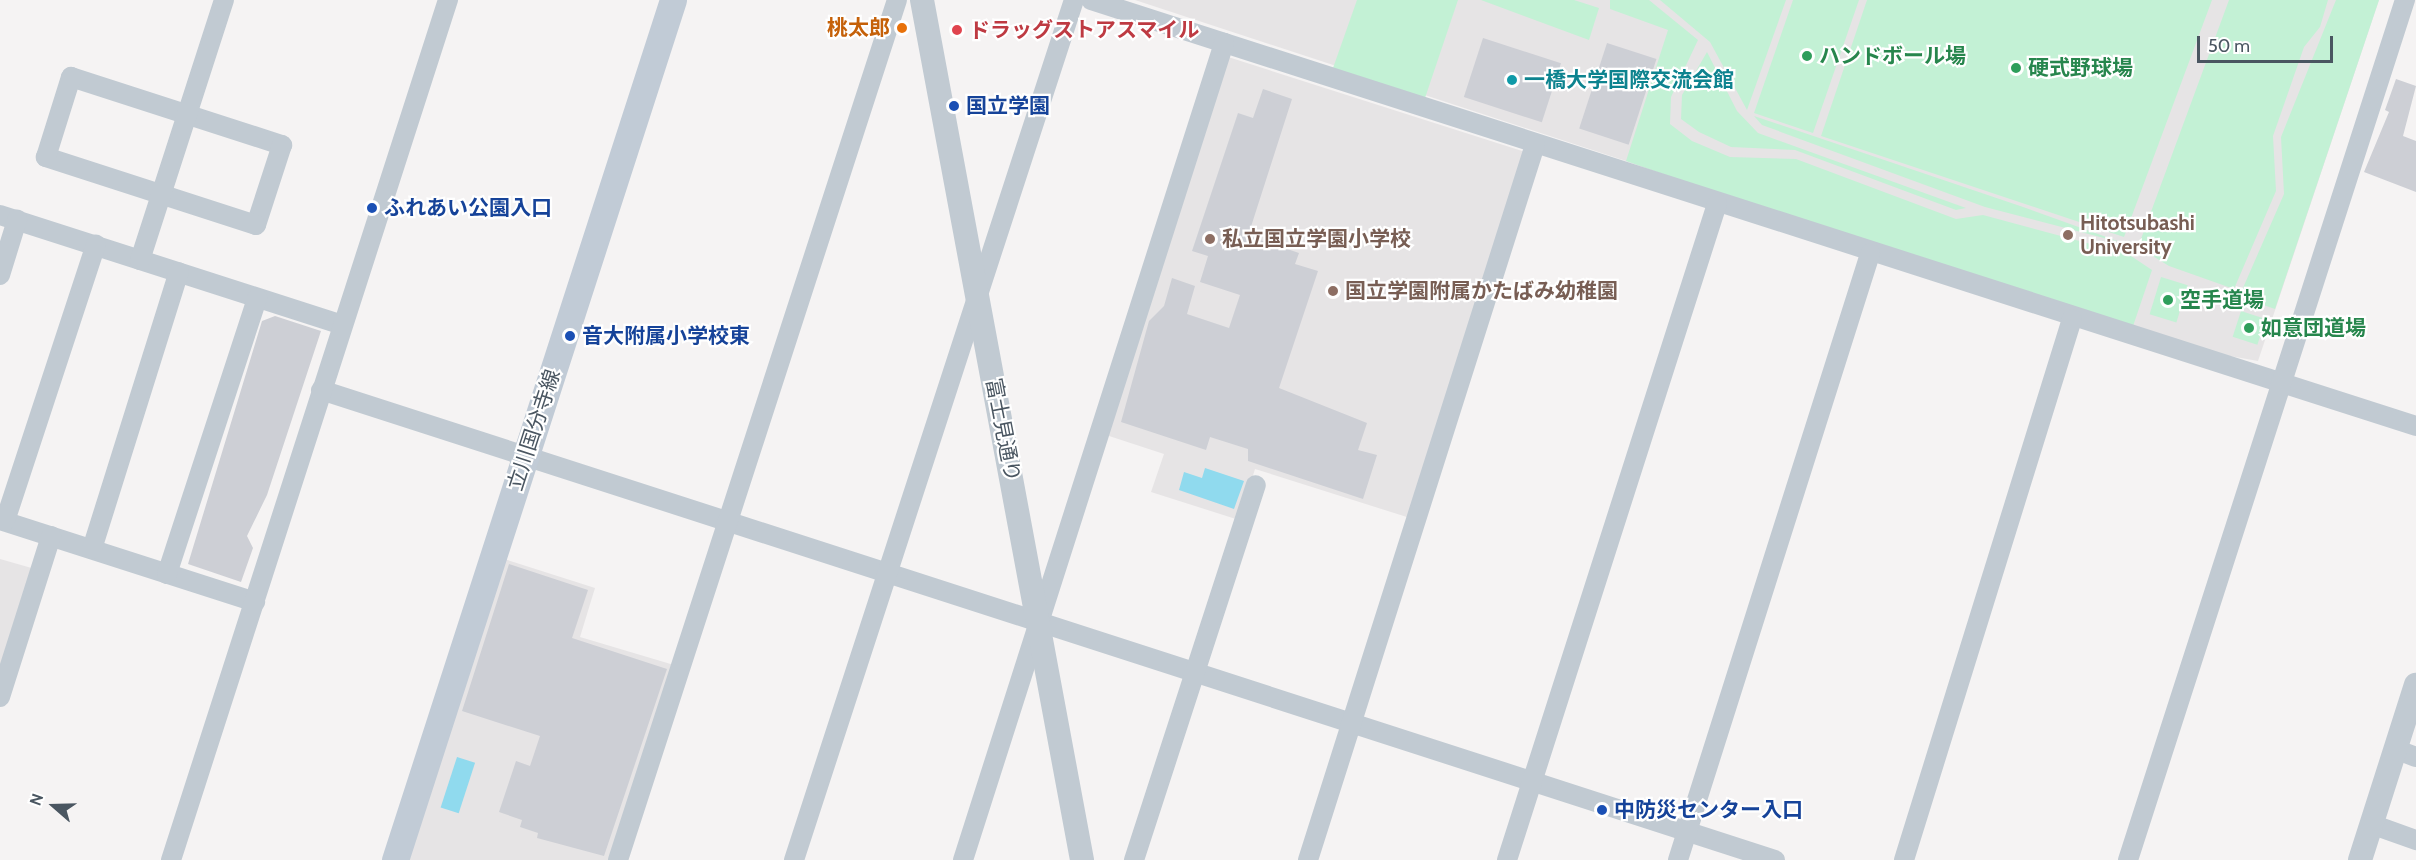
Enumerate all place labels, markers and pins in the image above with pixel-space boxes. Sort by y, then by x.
place label: 桃太郎 [827,15,890,41]
place label: ドラッグストアスマイル [969,17,1200,43]
marker: 桃太郎 [895,21,909,35]
marker: ドラッグストアスマイル [950,23,964,37]
place label: ハンドボール場 [1819,43,1966,69]
marker: ハンドボール場 [1800,49,1814,63]
place label: 硬式野球場 [2028,55,2133,81]
marker: 硬式野球場 [2009,61,2023,75]
place label: 一橋大学国際交流会館 [1524,67,1734,93]
marker: 一橋大学国際交流会館 [1505,73,1519,87]
place label: 国立学園 [966,93,1050,119]
marker: 国立学園 [947,99,961,113]
place label: ふれあい公園入口 [384,195,552,221]
marker: ふれあい公園入口 [365,201,379,215]
place label: Hitotsubashi University [2080,210,2195,260]
place label: 私立国立学園小学校 [1222,226,1411,252]
marker: Hitotsubashi University [2061,228,2075,242]
marker: 私立国立学園小学校 [1203,232,1217,246]
place label: 国立学園附属かたばみ幼稚園 [1345,278,1618,304]
marker: 国立学園附属かたばみ幼稚園 [1326,284,1340,298]
place label: 空手道場 [2180,287,2264,313]
marker: 空手道場 [2161,293,2175,307]
place label: 如意団道場 [2261,315,2366,341]
marker: 如意団道場 [2242,321,2256,335]
place label: 音大附属小学校東 [582,323,750,349]
marker: 音大附属小学校東 [563,329,577,343]
place label: 中防災センター入口 [1614,797,1803,823]
marker: 中防災センター入口 [1595,803,1609,817]

